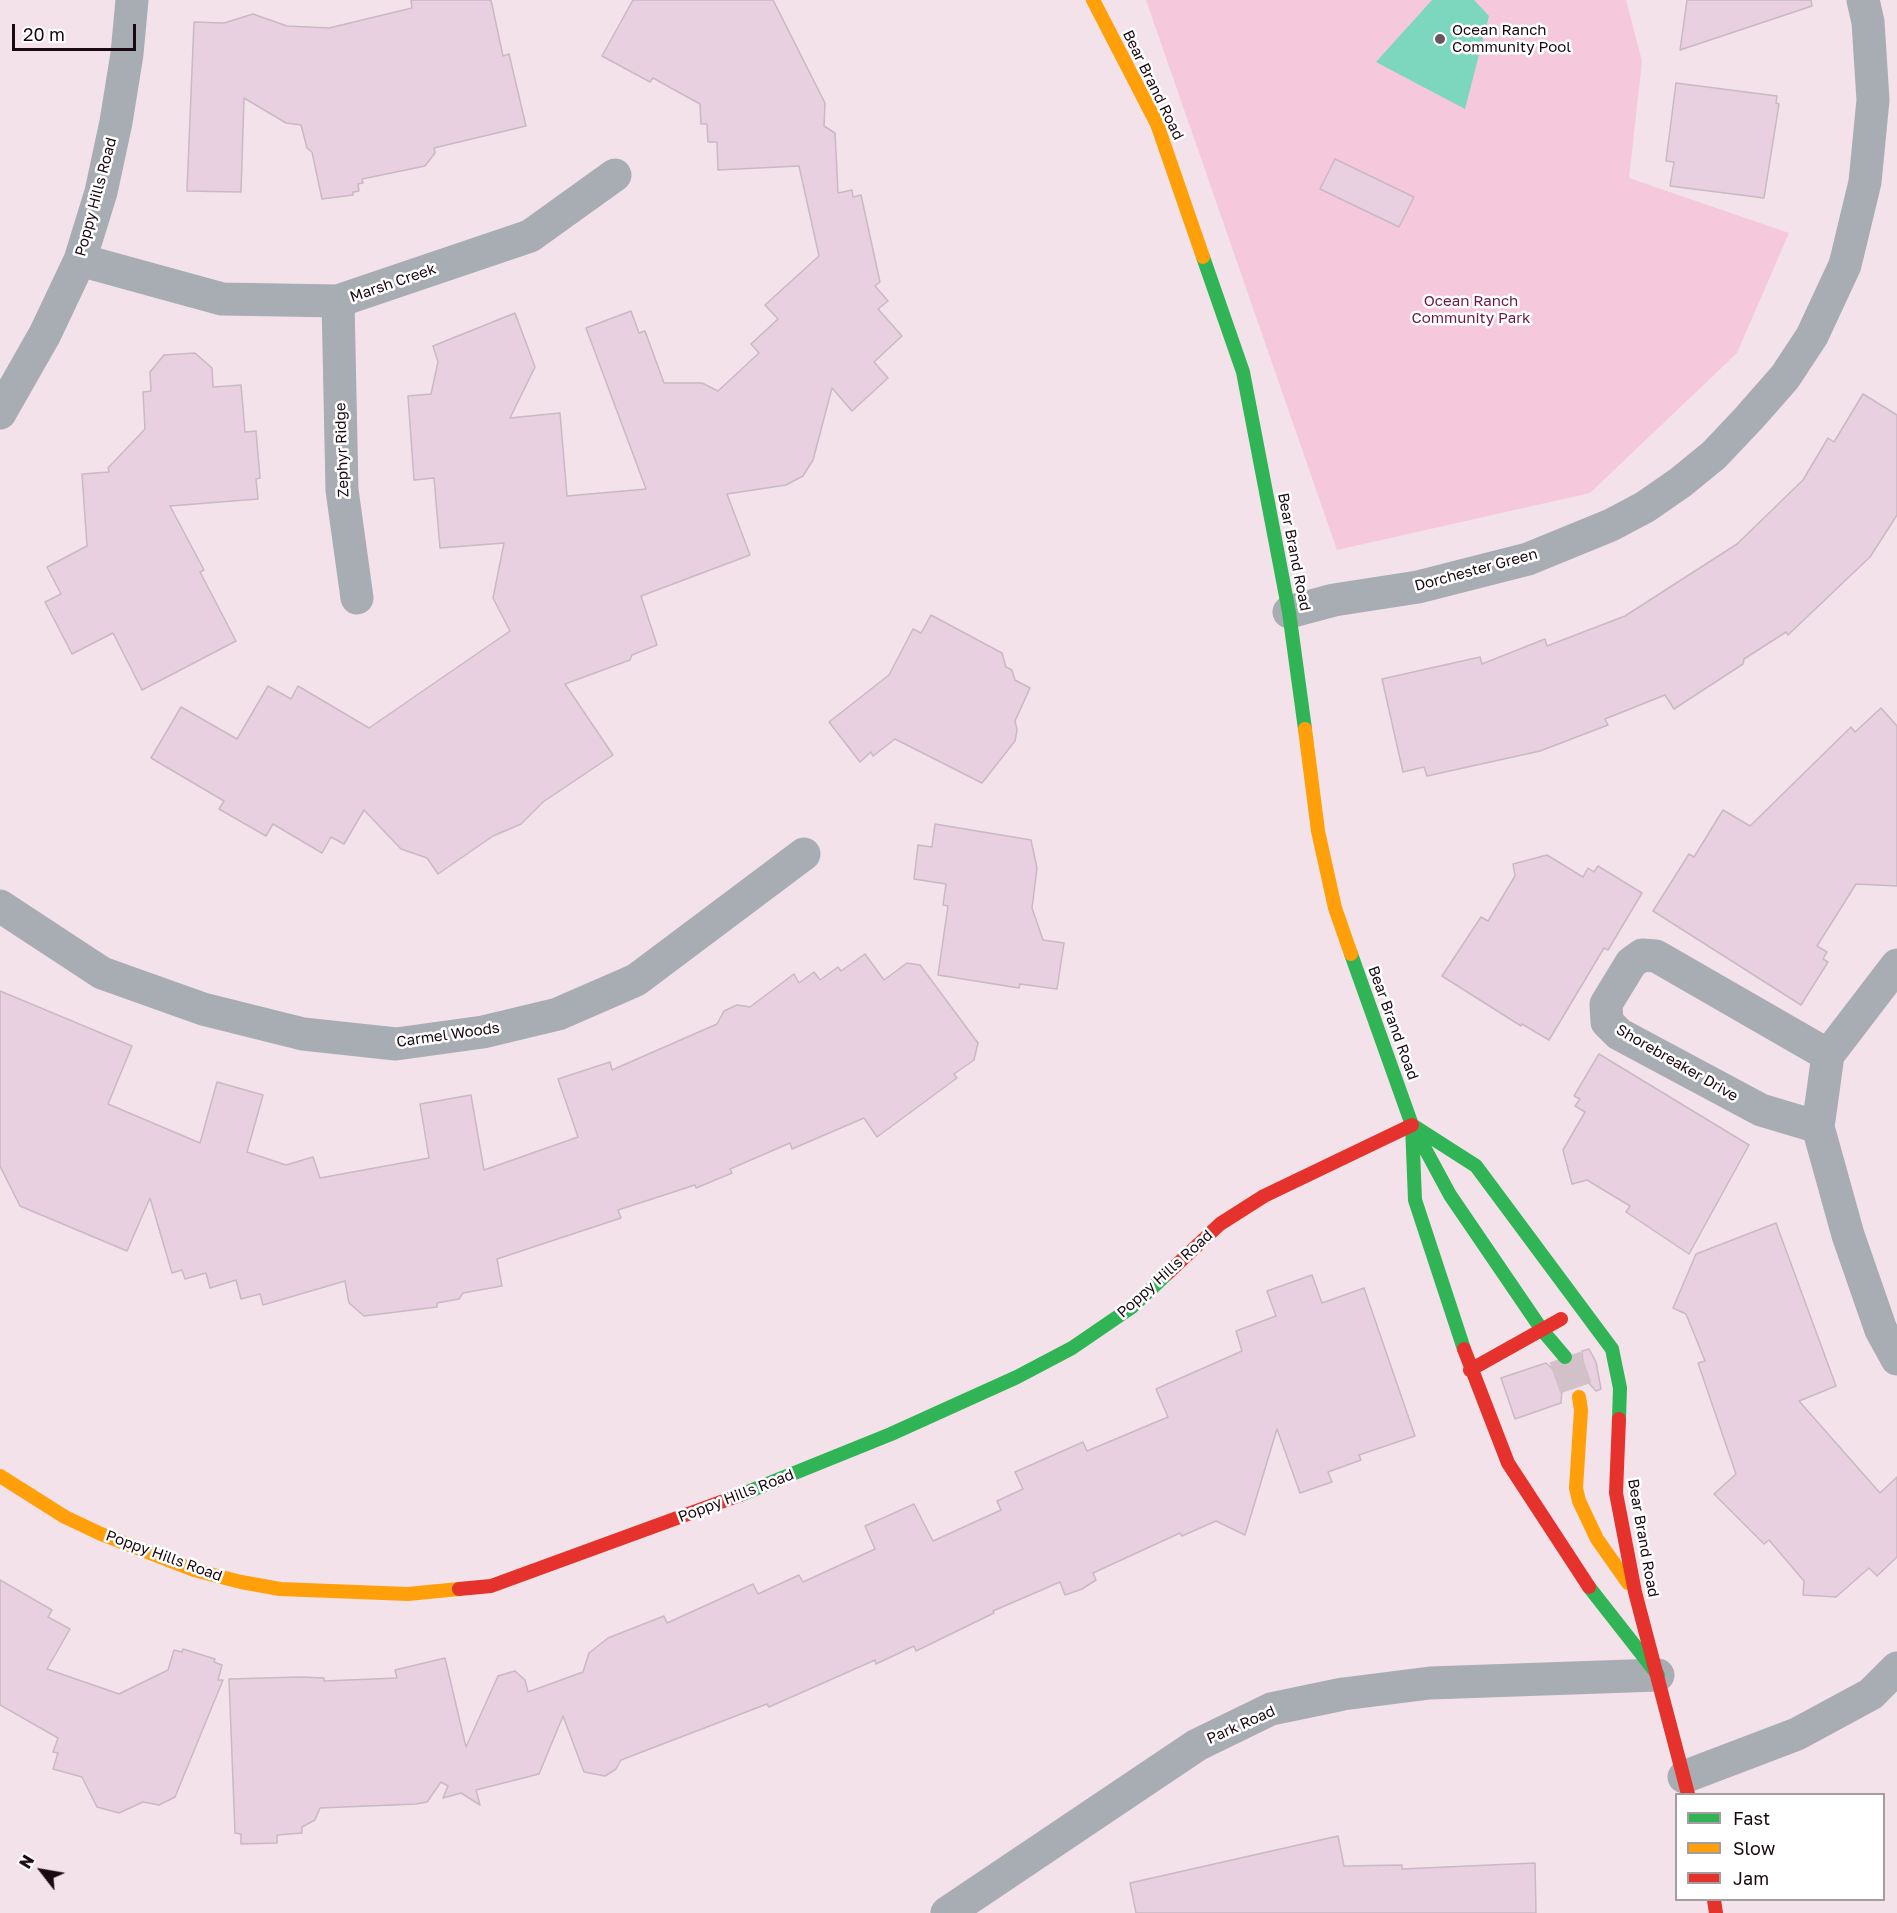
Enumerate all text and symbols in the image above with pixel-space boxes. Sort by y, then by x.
scale bar [15,12,140,50]
place label: Ocean Ranch Community Pool [1452,21,1571,56]
text: 20 m [23,23,65,45]
street label: Bear Brand Road [1119,27,1187,143]
marker: Ocean Ranch Community Pool [1433,32,1447,46]
street label: Poppy Hills Road [71,136,121,258]
street label: Marsh Creek [348,260,438,306]
park label: Ocean Ranch Community Park [1412,292,1530,327]
street label: Zephyr Ridge [331,402,353,498]
street label: Bear Brand Road [1274,491,1314,613]
street label: Dorchester Green [1413,545,1539,595]
street label: Bear Brand Road [1364,964,1422,1082]
street label: Carmel Woods [395,1019,501,1051]
street label: Shorebreaker Drive [1613,1021,1741,1105]
street label: Poppy Hills Road [1113,1226,1217,1322]
street label: Poppy Hills Road [676,1466,796,1526]
street label: Bear Brand Road [1624,1477,1662,1599]
street label: Poppy Hills Road [103,1527,225,1585]
street label: Park Road [1204,1702,1278,1748]
legend [1675,1793,1885,1901]
text: Fast [1733,1807,1770,1829]
text: Slow [1733,1837,1775,1859]
north arrow [12,1841,72,1901]
text: N [15,1851,38,1872]
text: Jam [1733,1867,1769,1889]

